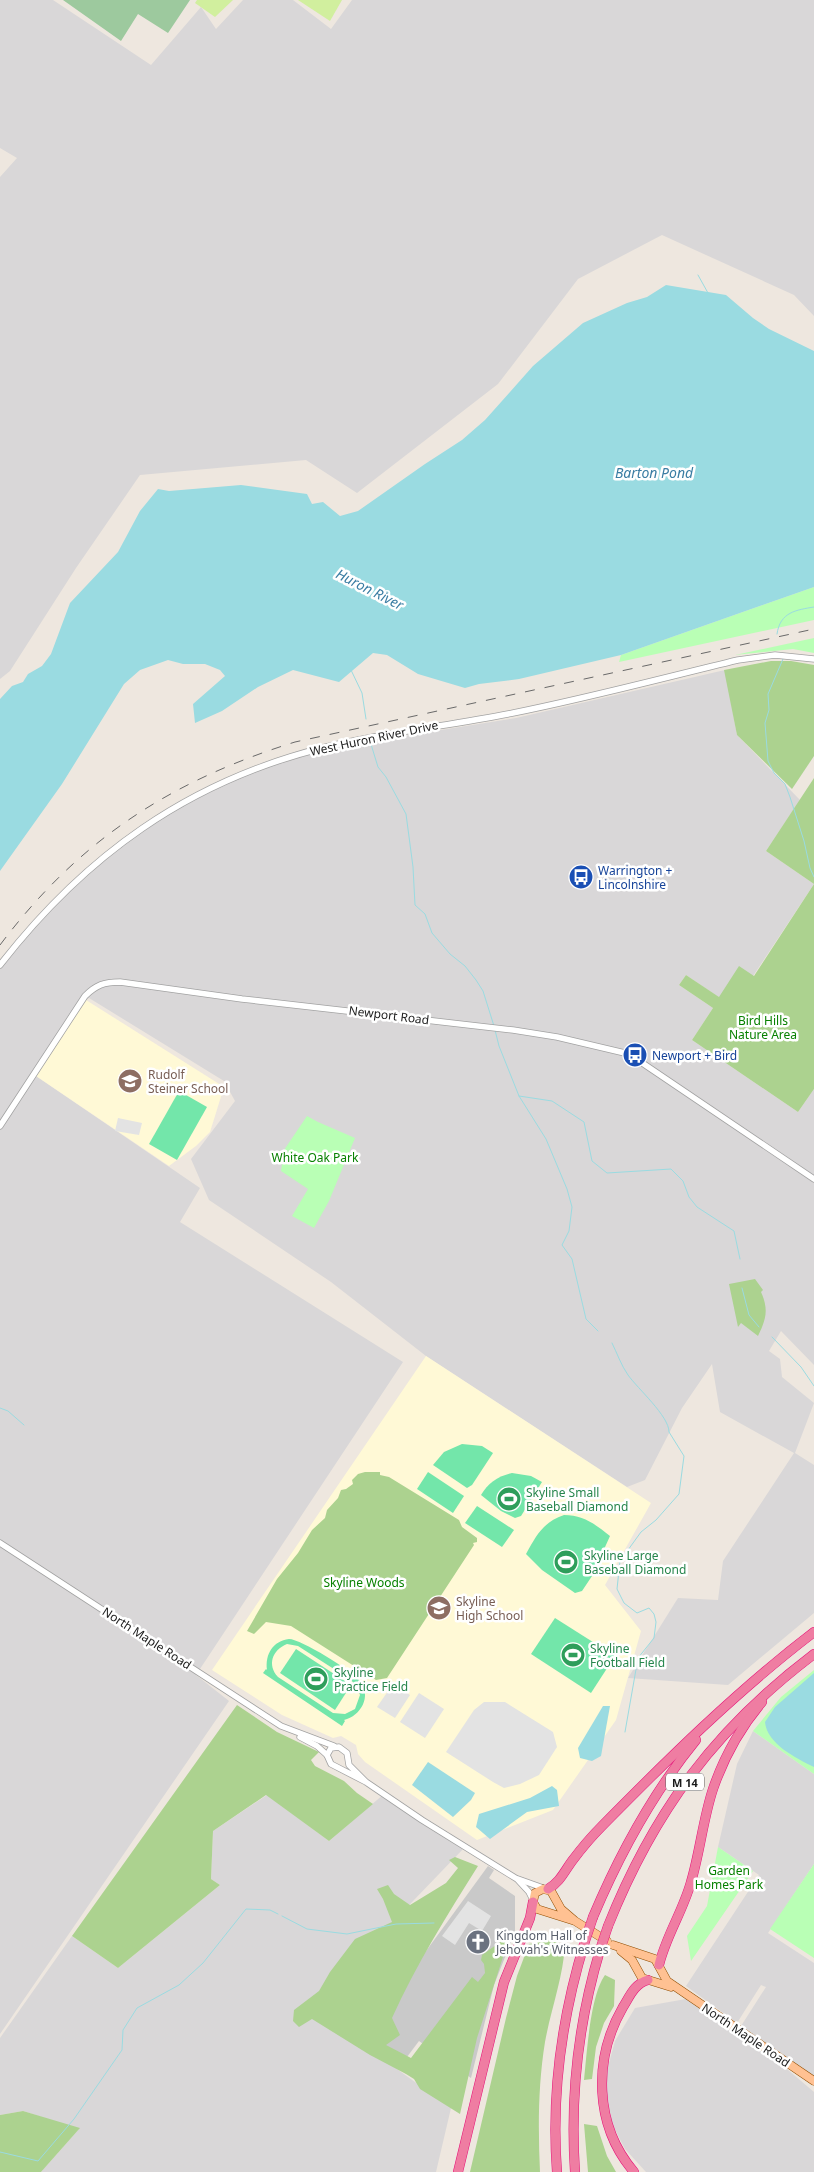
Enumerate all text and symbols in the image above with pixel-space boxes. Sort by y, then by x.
water label: Barton Pond [615,463,694,482]
water label: Huron River [333,564,407,614]
street label: West Huron River Drive [308,716,440,760]
place label: Warrington + Lincolnshire [598,862,673,893]
bus stop icon: Warrington + Lincolnshire [568,864,594,890]
street label: Newport Road [348,1002,430,1028]
park label: Bird Hills Nature Area [729,1012,797,1043]
bus stop icon: Newport + Bird [622,1042,648,1068]
place label: Newport + Bird [652,1047,737,1064]
place label: Rudolf Steiner School [148,1066,228,1097]
school or university icon: Rudolf Steiner School [117,1068,143,1094]
park label: White Oak Park [272,1149,359,1166]
place label: Skyline Small Baseball Diamond [526,1484,628,1515]
sports icon: Skyline Small Baseball Diamond [496,1486,522,1512]
place label: Skyline Large Baseball Diamond [584,1547,686,1578]
sports icon: Skyline Large Baseball Diamond [553,1549,579,1575]
park label: Skyline Woods [323,1574,405,1591]
place label: Skyline High School [456,1593,523,1624]
school or university icon: Skyline High School [426,1595,452,1621]
street label: North Maple Road [99,1603,195,1673]
place label: Skyline Football Field [590,1640,665,1671]
sports icon: Skyline Football Field [560,1642,586,1668]
place label: Skyline Practice Field [334,1664,408,1695]
sports icon: Skyline Practice Field [303,1666,329,1692]
road number: M 14 [666,1774,704,1790]
park label: Garden Homes Park [695,1862,764,1893]
place label: Kingdom Hall of Jehovah's Witnesses [495,1927,609,1958]
church icon: Kingdom Hall of Jehovah's Witnesses [465,1929,491,1955]
street label: North Maple Road [699,1999,793,2071]

